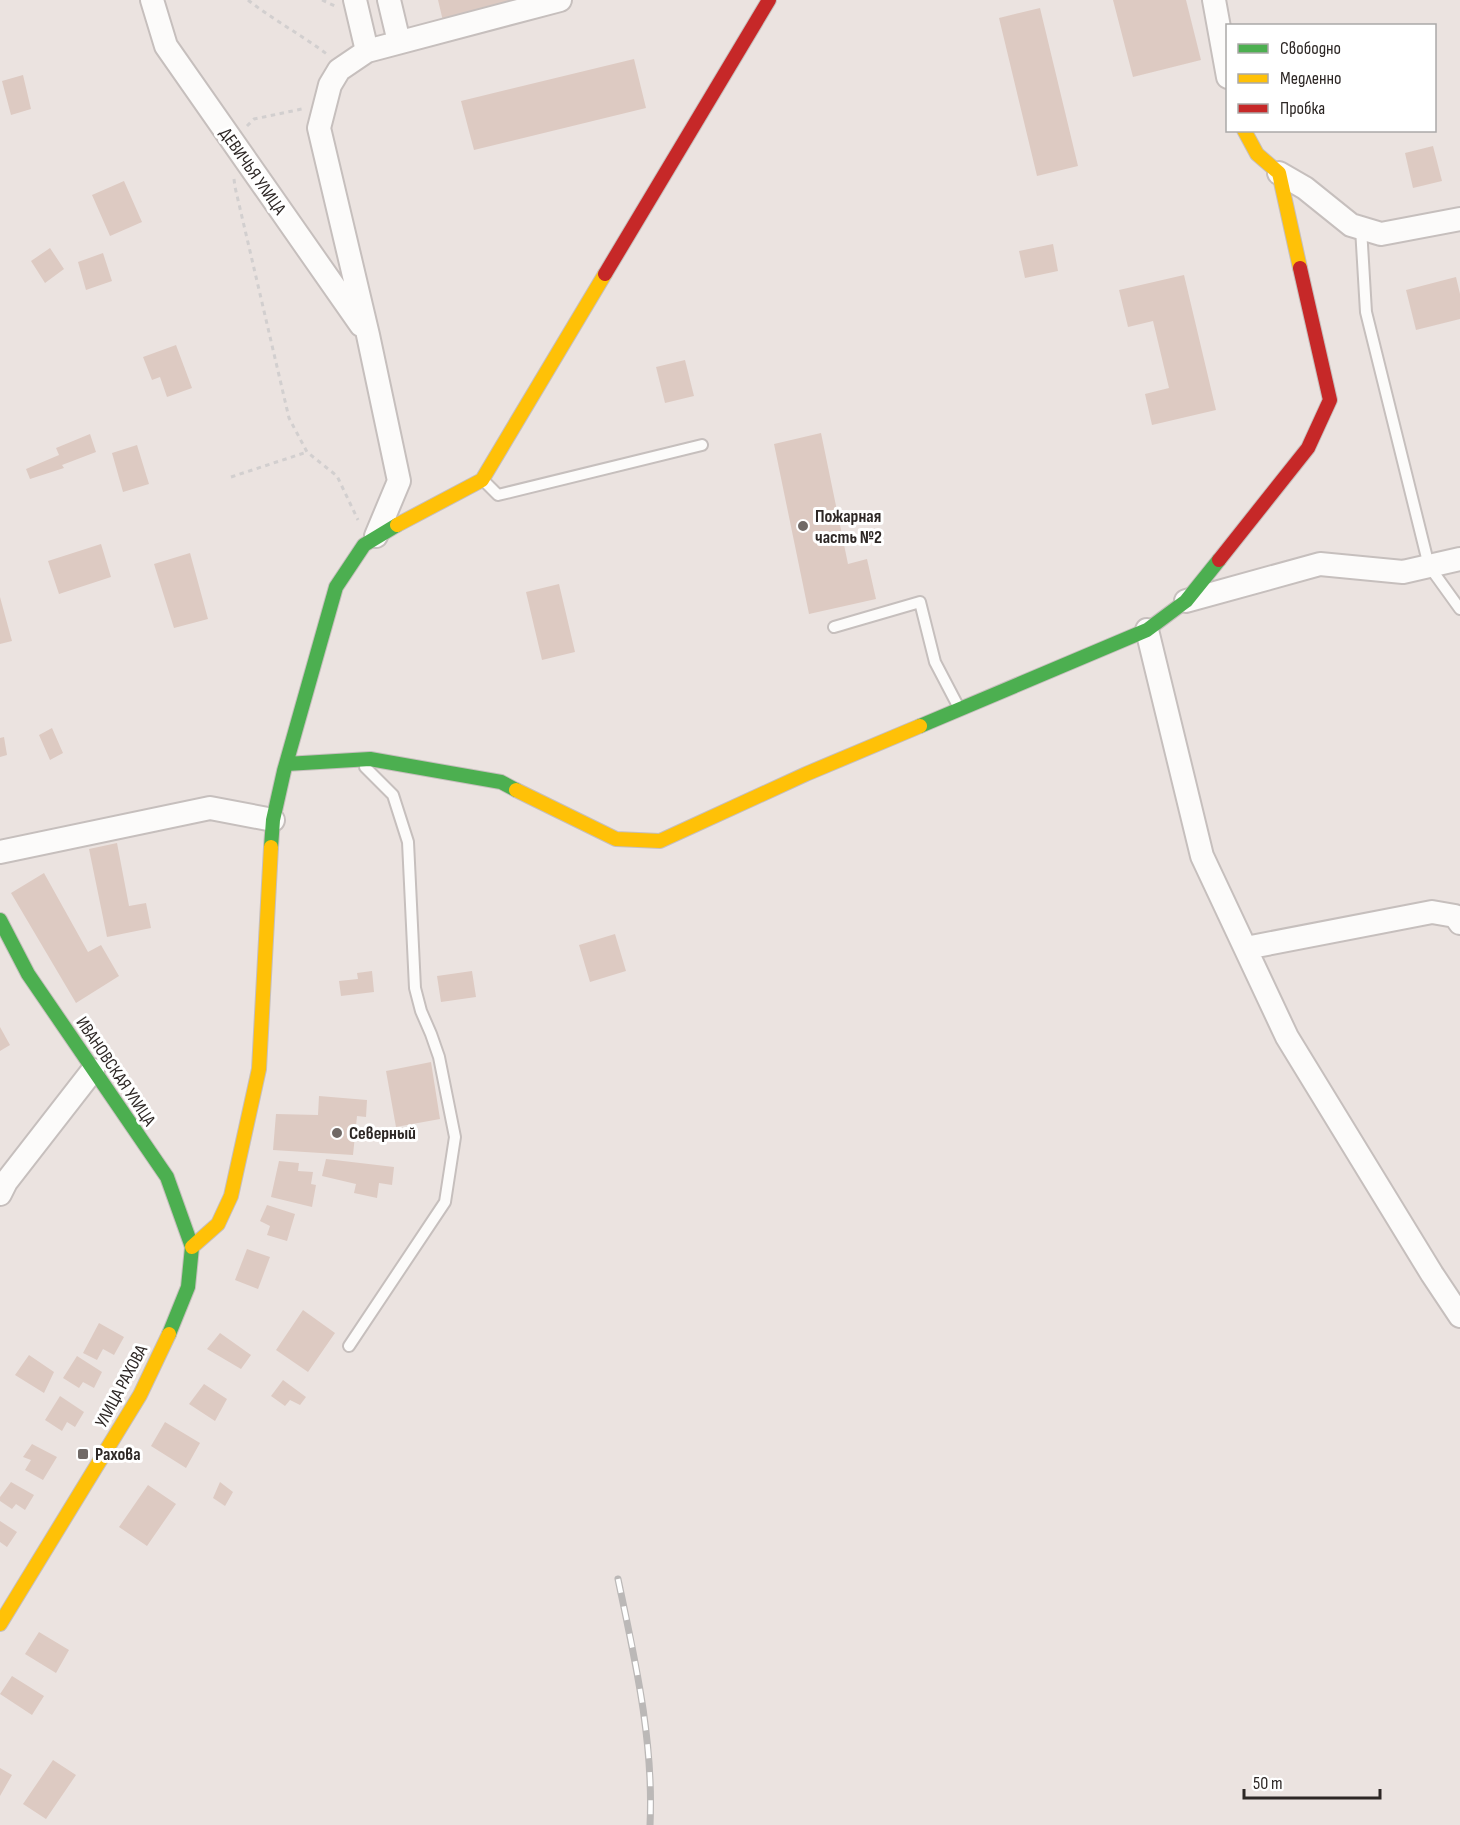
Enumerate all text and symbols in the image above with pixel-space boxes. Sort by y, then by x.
legend [1226,24,1436,132]
text: Свободно [1280,38,1341,59]
text: Медленно [1280,68,1342,89]
text: Пробка [1280,98,1325,119]
street label: ДЕВИЧЬЯ УЛИЦА [215,124,290,219]
place label: Пожарная часть №2 [815,506,882,548]
marker: Пожарная часть №2 [796,519,810,533]
street label: ИВАНОВСКАЯ УЛИЦА [71,1013,160,1130]
place label: Северный [349,1123,416,1144]
marker: Северный [330,1126,344,1140]
street label: УЛИЦА РАХОВА [91,1341,152,1431]
place label: Рахова [95,1444,141,1465]
marker: Рахова [76,1447,90,1461]
scale bar [1244,1762,1380,1800]
text: 50 m [1253,1773,1283,1794]

